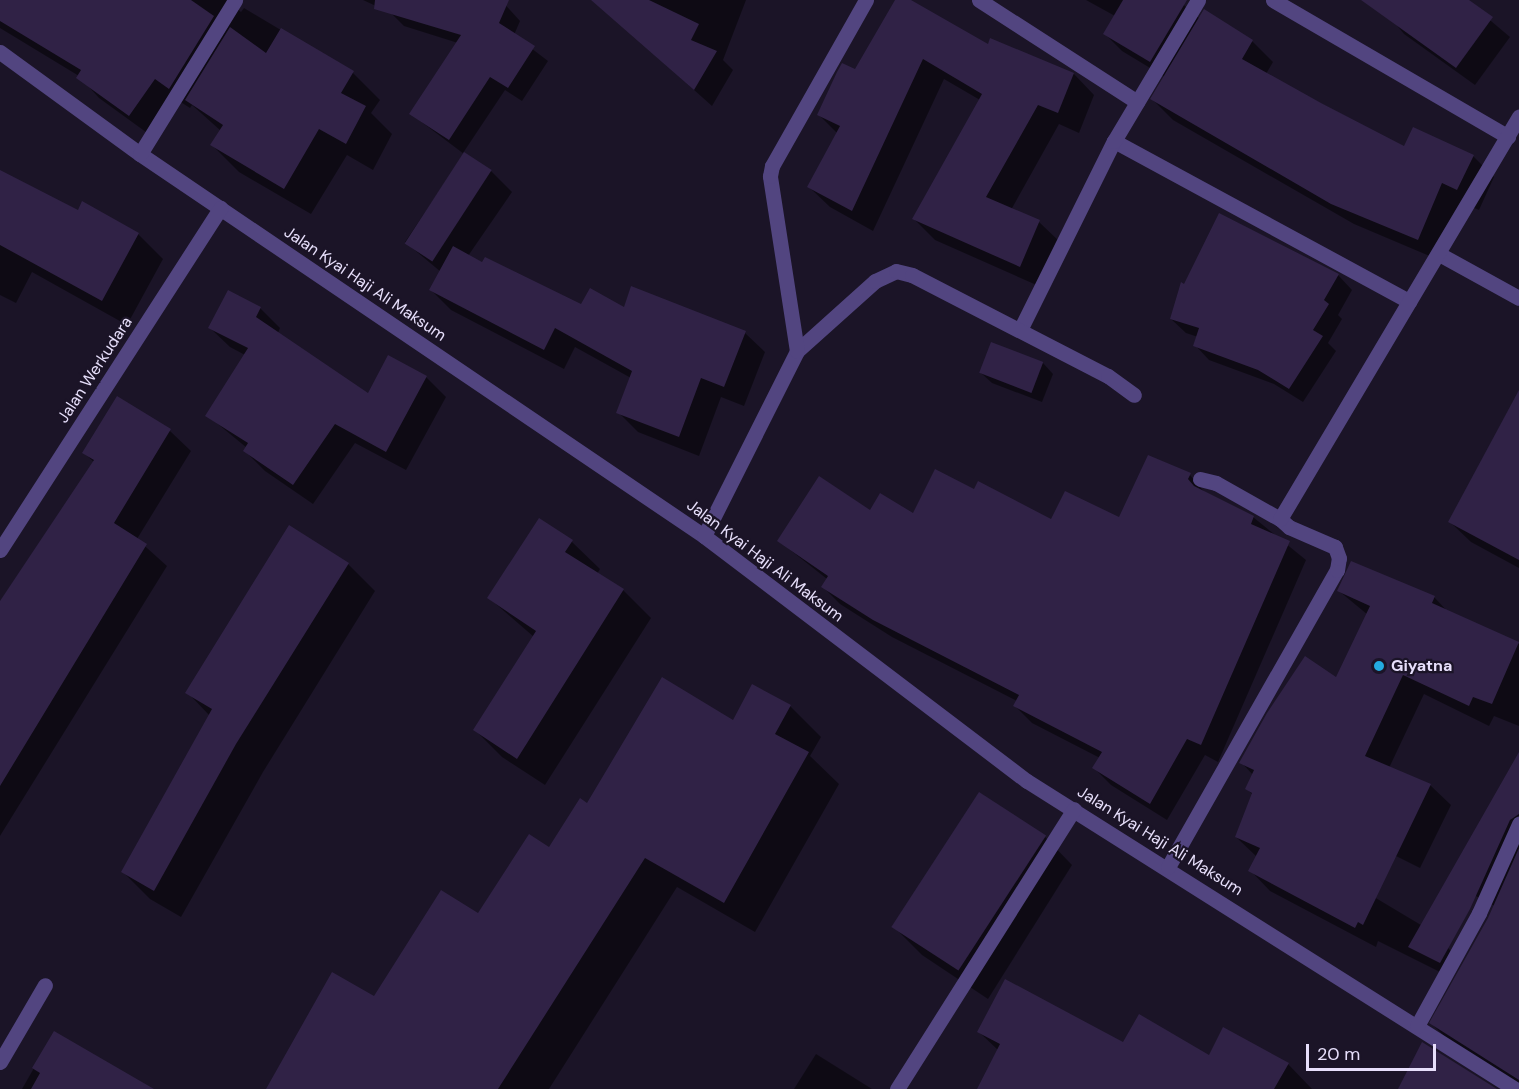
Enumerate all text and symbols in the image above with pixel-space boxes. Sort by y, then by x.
street label: Jalan Kyai Haji Ali Maksum [280,223,450,345]
street label: Jalan Werkudara [54,313,136,427]
street label: Jalan Kyai Haji Ali Maksum [683,496,847,626]
place label: Giyatna [1391,656,1452,676]
marker: Giyatna [1372,659,1386,673]
street label: Jalan Kyai Haji Ali Maksum [1074,782,1246,900]
scale bar [1309,1032,1440,1070]
text: 20 m [1317,1042,1360,1066]

